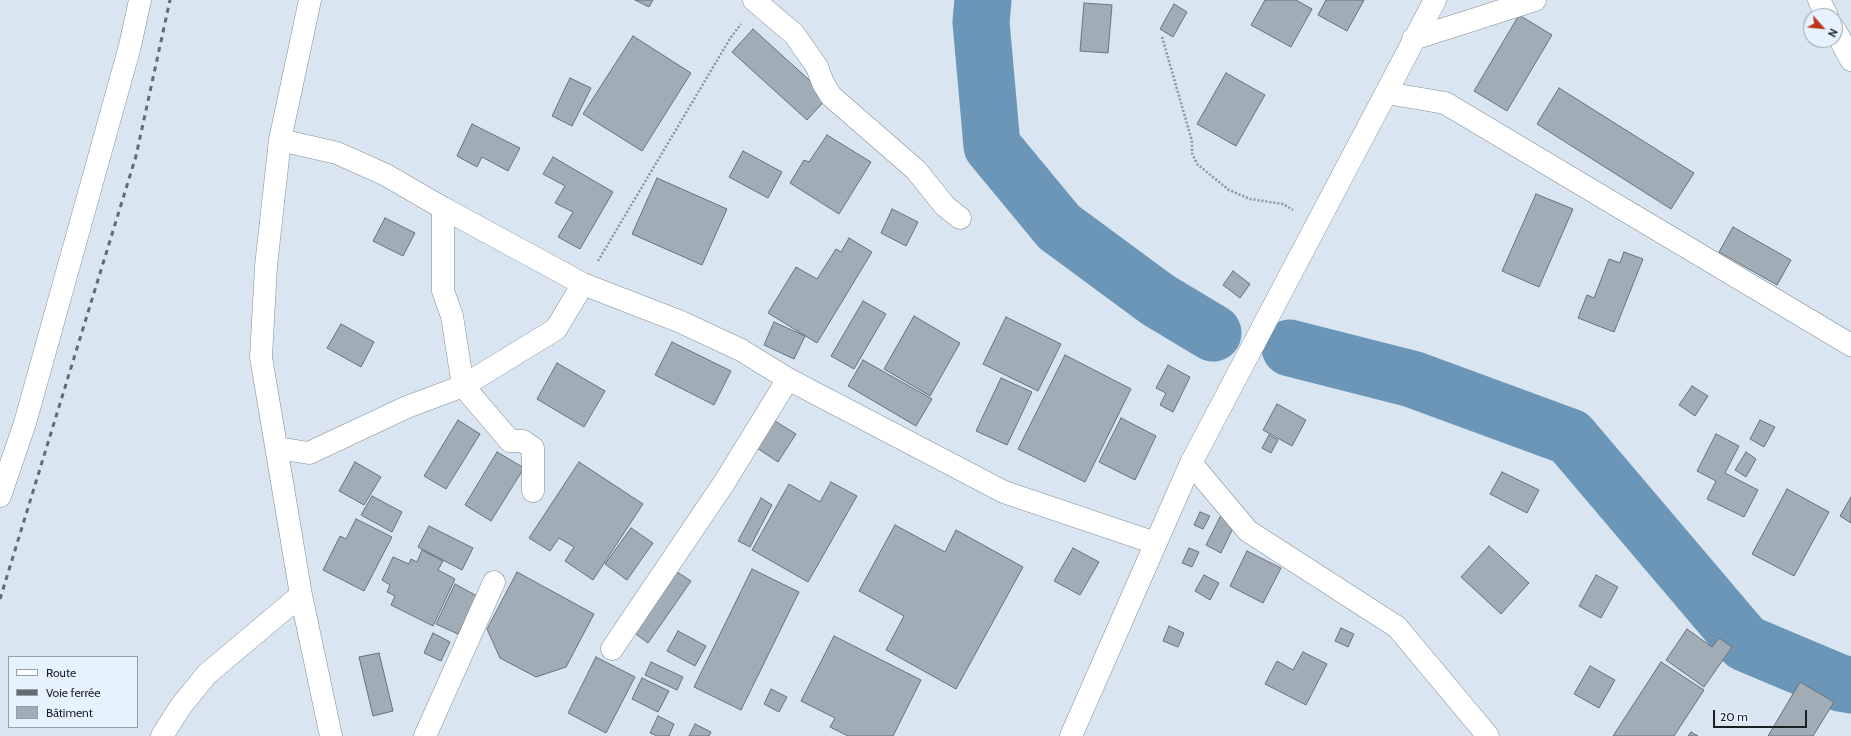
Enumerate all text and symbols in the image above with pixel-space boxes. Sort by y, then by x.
north arrow [1803,8,1843,48]
text: N [1825,26,1841,40]
legend [8,656,138,728]
text: Route [46,665,76,680]
text: Voie ferrée [46,685,100,700]
scale bar [1715,702,1809,728]
text: Bâtiment [46,705,93,720]
text: 20 m [1720,709,1748,724]

